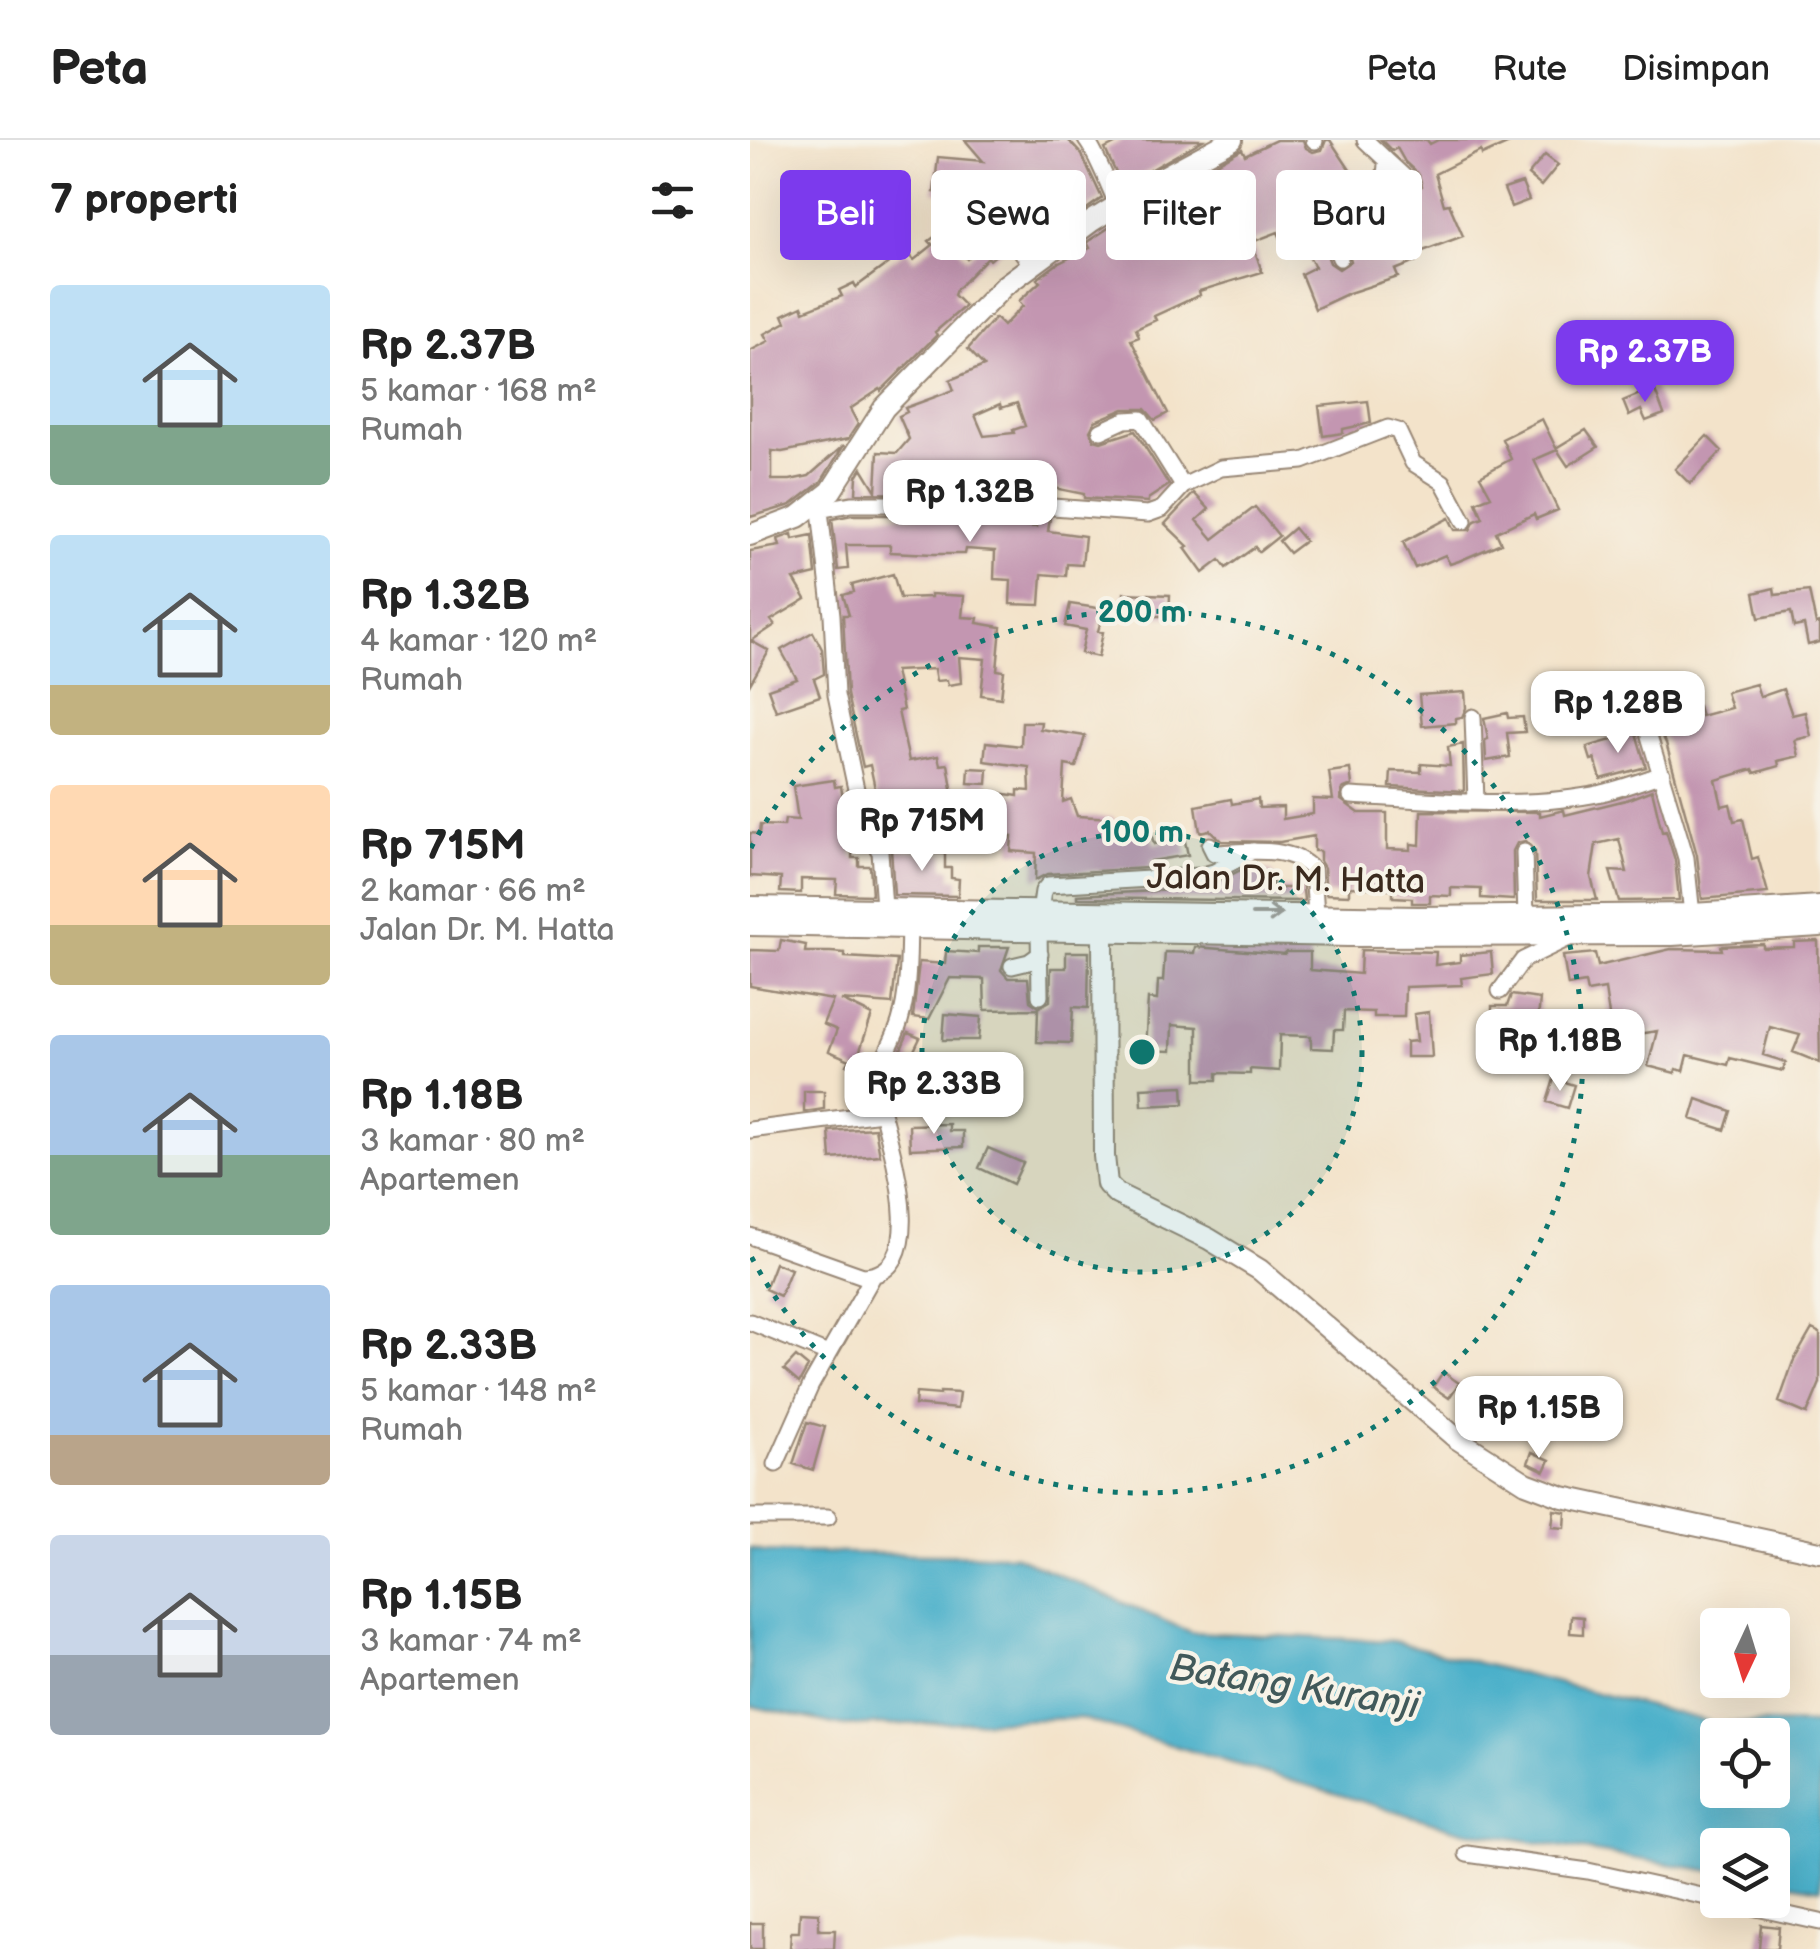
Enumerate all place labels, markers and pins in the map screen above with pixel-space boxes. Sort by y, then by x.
pin: Rp 2.37B [1542,320,1748,405]
pin: Rp 1.32B [867,460,1073,545]
pin: Rp 1.28B [1515,671,1721,756]
pin: Rp 715M [830,789,1014,874]
pin: Rp 1.18B [1457,1009,1663,1094]
centre of rings [1124,1034,1160,1070]
pin: Rp 2.33B [831,1052,1037,1137]
pin: Rp 1.15B [1436,1376,1642,1461]

